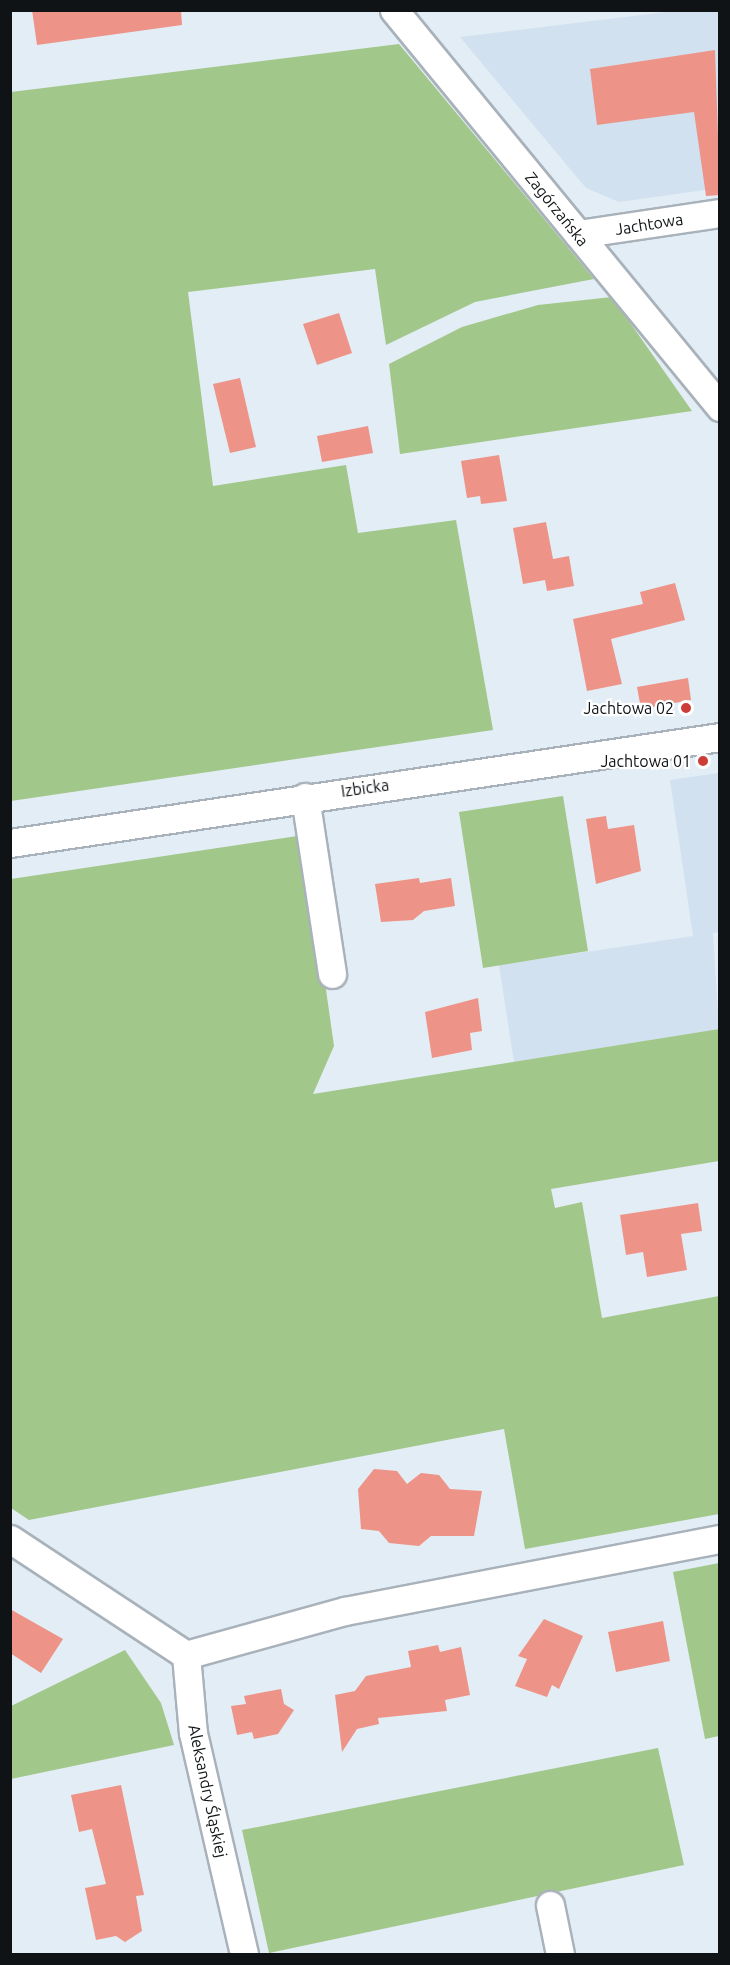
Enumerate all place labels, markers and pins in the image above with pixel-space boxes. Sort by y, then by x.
place label: Jachtowa 02 [583,698,674,718]
marker: Jachtowa 02 [679,701,693,715]
place label: Jachtowa 01 [600,751,691,771]
marker: Jachtowa 01 [696,754,710,768]

